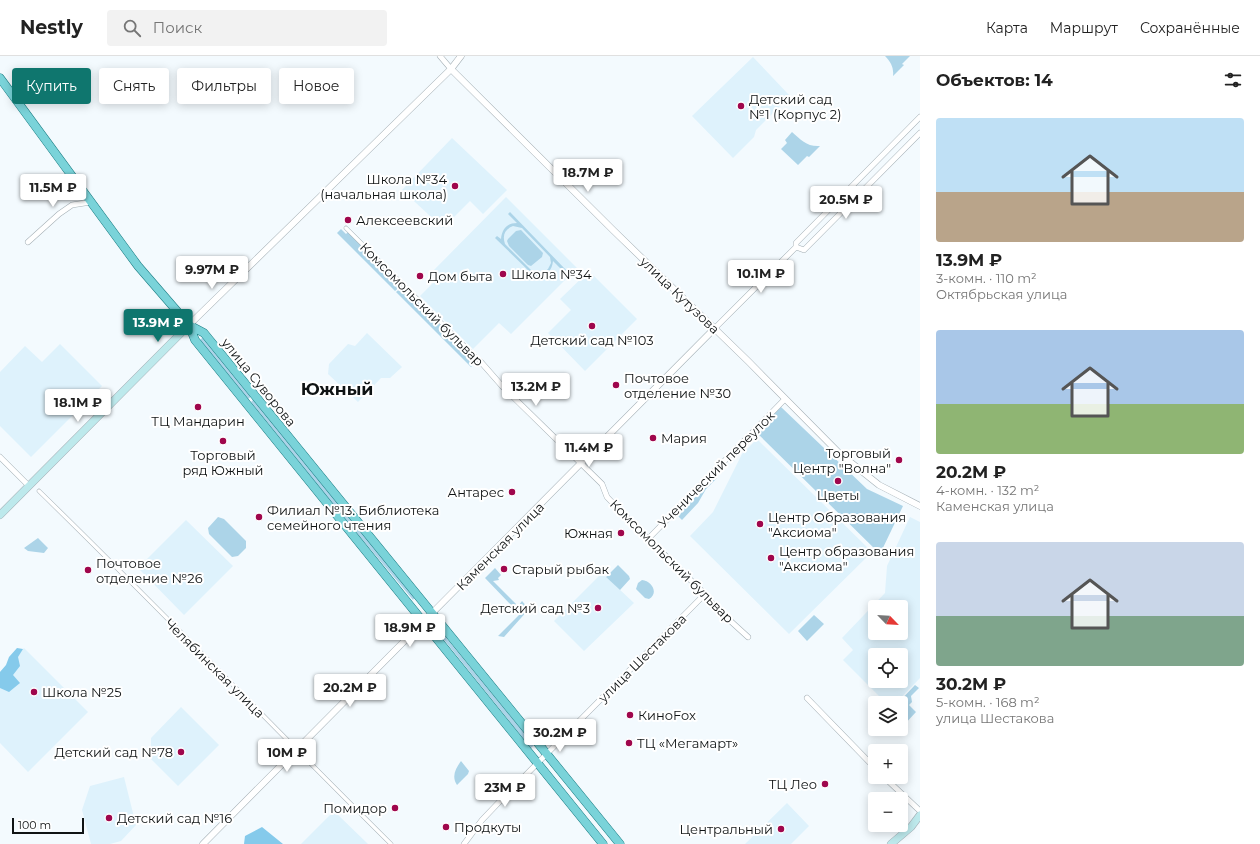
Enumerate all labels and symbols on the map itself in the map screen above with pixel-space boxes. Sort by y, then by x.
place label: Детский сад №1 (Корпус 2) [749,91,841,122]
marker: Детский сад №1 (Корпус 2) [736,101,746,111]
pin: 18.7M ₽ [551,159,625,193]
place label: Школа №34 (начальная школа) [320,171,447,202]
pin: 11.5M ₽ [16,174,90,208]
marker: Школа №34 (начальная школа) [450,181,460,191]
pin: 20.5M ₽ [809,186,883,220]
place label: Алексеевский [356,212,453,228]
marker: Алексеевский [343,215,353,225]
street label: Комсомольский бульвар [357,239,487,369]
street label: улица Кутузова [636,252,723,337]
pin: 9.97M ₽ [175,256,249,290]
pin: 10.1M ₽ [724,260,798,294]
place label: Школа №34 [511,266,592,282]
place label: Дом быта [428,268,493,284]
marker: Школа №34 [498,269,508,279]
marker: Дом быта [415,271,425,281]
pin: 13.9M ₽ [121,309,195,343]
marker: Детский сад №103 [587,321,597,331]
place label: Детский сад №103 [530,332,654,348]
street label: улица Суворова [218,334,300,430]
place label: Почтовое отделение №30 [624,370,731,401]
pin: 13.2M ₽ [499,373,573,407]
district label: Южный [301,379,373,399]
marker: Почтовое отделение №30 [611,380,621,390]
pin: 18.1M ₽ [41,389,115,423]
marker: ТЦ Мандарин [193,402,203,412]
street label: Ученический переулок [654,407,778,531]
place label: ТЦ Мандарин [151,413,245,429]
place label: Мария [661,430,707,446]
marker: Мария [648,433,658,443]
pin: 11.4M ₽ [552,434,626,468]
marker: Торговый ряд Южный [218,436,228,446]
place label: Торговый Центр "Волна" [793,445,891,476]
place label: Торговый ряд Южный [182,447,264,478]
marker: Торговый Центр "Волна" [894,455,904,465]
marker: Цветы [833,476,843,486]
place label: Антарес [448,484,504,500]
marker: Антарес [507,487,517,497]
place label: Цветы [817,487,859,503]
street label: Комсомольский бульвар [607,496,737,626]
street label: Каменская улица [453,499,547,593]
place label: Филиал №13. Библиотека семейного чтения [267,502,439,533]
place label: Центр Образования "Аксиома" [768,509,906,540]
marker: Филиал №13. Библиотека семейного чтения [254,512,264,522]
marker: Центр Образования "Аксиома" [755,519,765,529]
place label: Южная [564,525,613,541]
marker: Южная [616,528,626,538]
place label: Центр образования "Аксиома" [779,543,914,574]
marker: Центр образования "Аксиома" [766,553,776,563]
place label: Почтовое отделение №26 [96,555,203,586]
place label: Старый рыбак [512,561,610,577]
marker: Старый рыбак [499,564,509,574]
marker: Почтовое отделение №26 [83,565,93,575]
place label: Детский сад №3 [480,600,590,616]
north arrow [868,600,908,640]
marker: Детский сад №3 [593,603,603,613]
street label: улица Шестакова [594,611,689,706]
pin: 18.9M ₽ [373,614,447,648]
street label: Челябинская улица [162,615,268,721]
pin: 20.2M ₽ [313,674,387,708]
place label: Школа №25 [42,684,122,700]
marker: Школа №25 [29,687,39,697]
place label: КиноFox [638,707,696,723]
marker: КиноFox [625,710,635,720]
pin: 30.2M ₽ [523,719,597,753]
place label: ТЦ «Мегамарт» [637,735,738,751]
marker: ТЦ «Мегамарт» [624,738,634,748]
pin: 10M ₽ [259,739,315,773]
place label: Детский сад №78 [55,744,173,760]
marker: Детский сад №78 [176,747,186,757]
pin: 23M ₽ [477,774,533,808]
place label: ТЦ Лео [769,776,817,792]
marker: ТЦ Лео [820,779,830,789]
place label: Помидор [323,800,387,816]
marker: Помидор [390,803,400,813]
place label: Детский сад №16 [117,810,232,826]
marker: Детский сад №16 [104,813,114,823]
scale bar [12,816,84,835]
place label: Продкуты [454,819,521,835]
place label: Центральный [680,821,773,837]
marker: Продкуты [441,822,451,832]
marker: Центральный [776,824,786,834]

